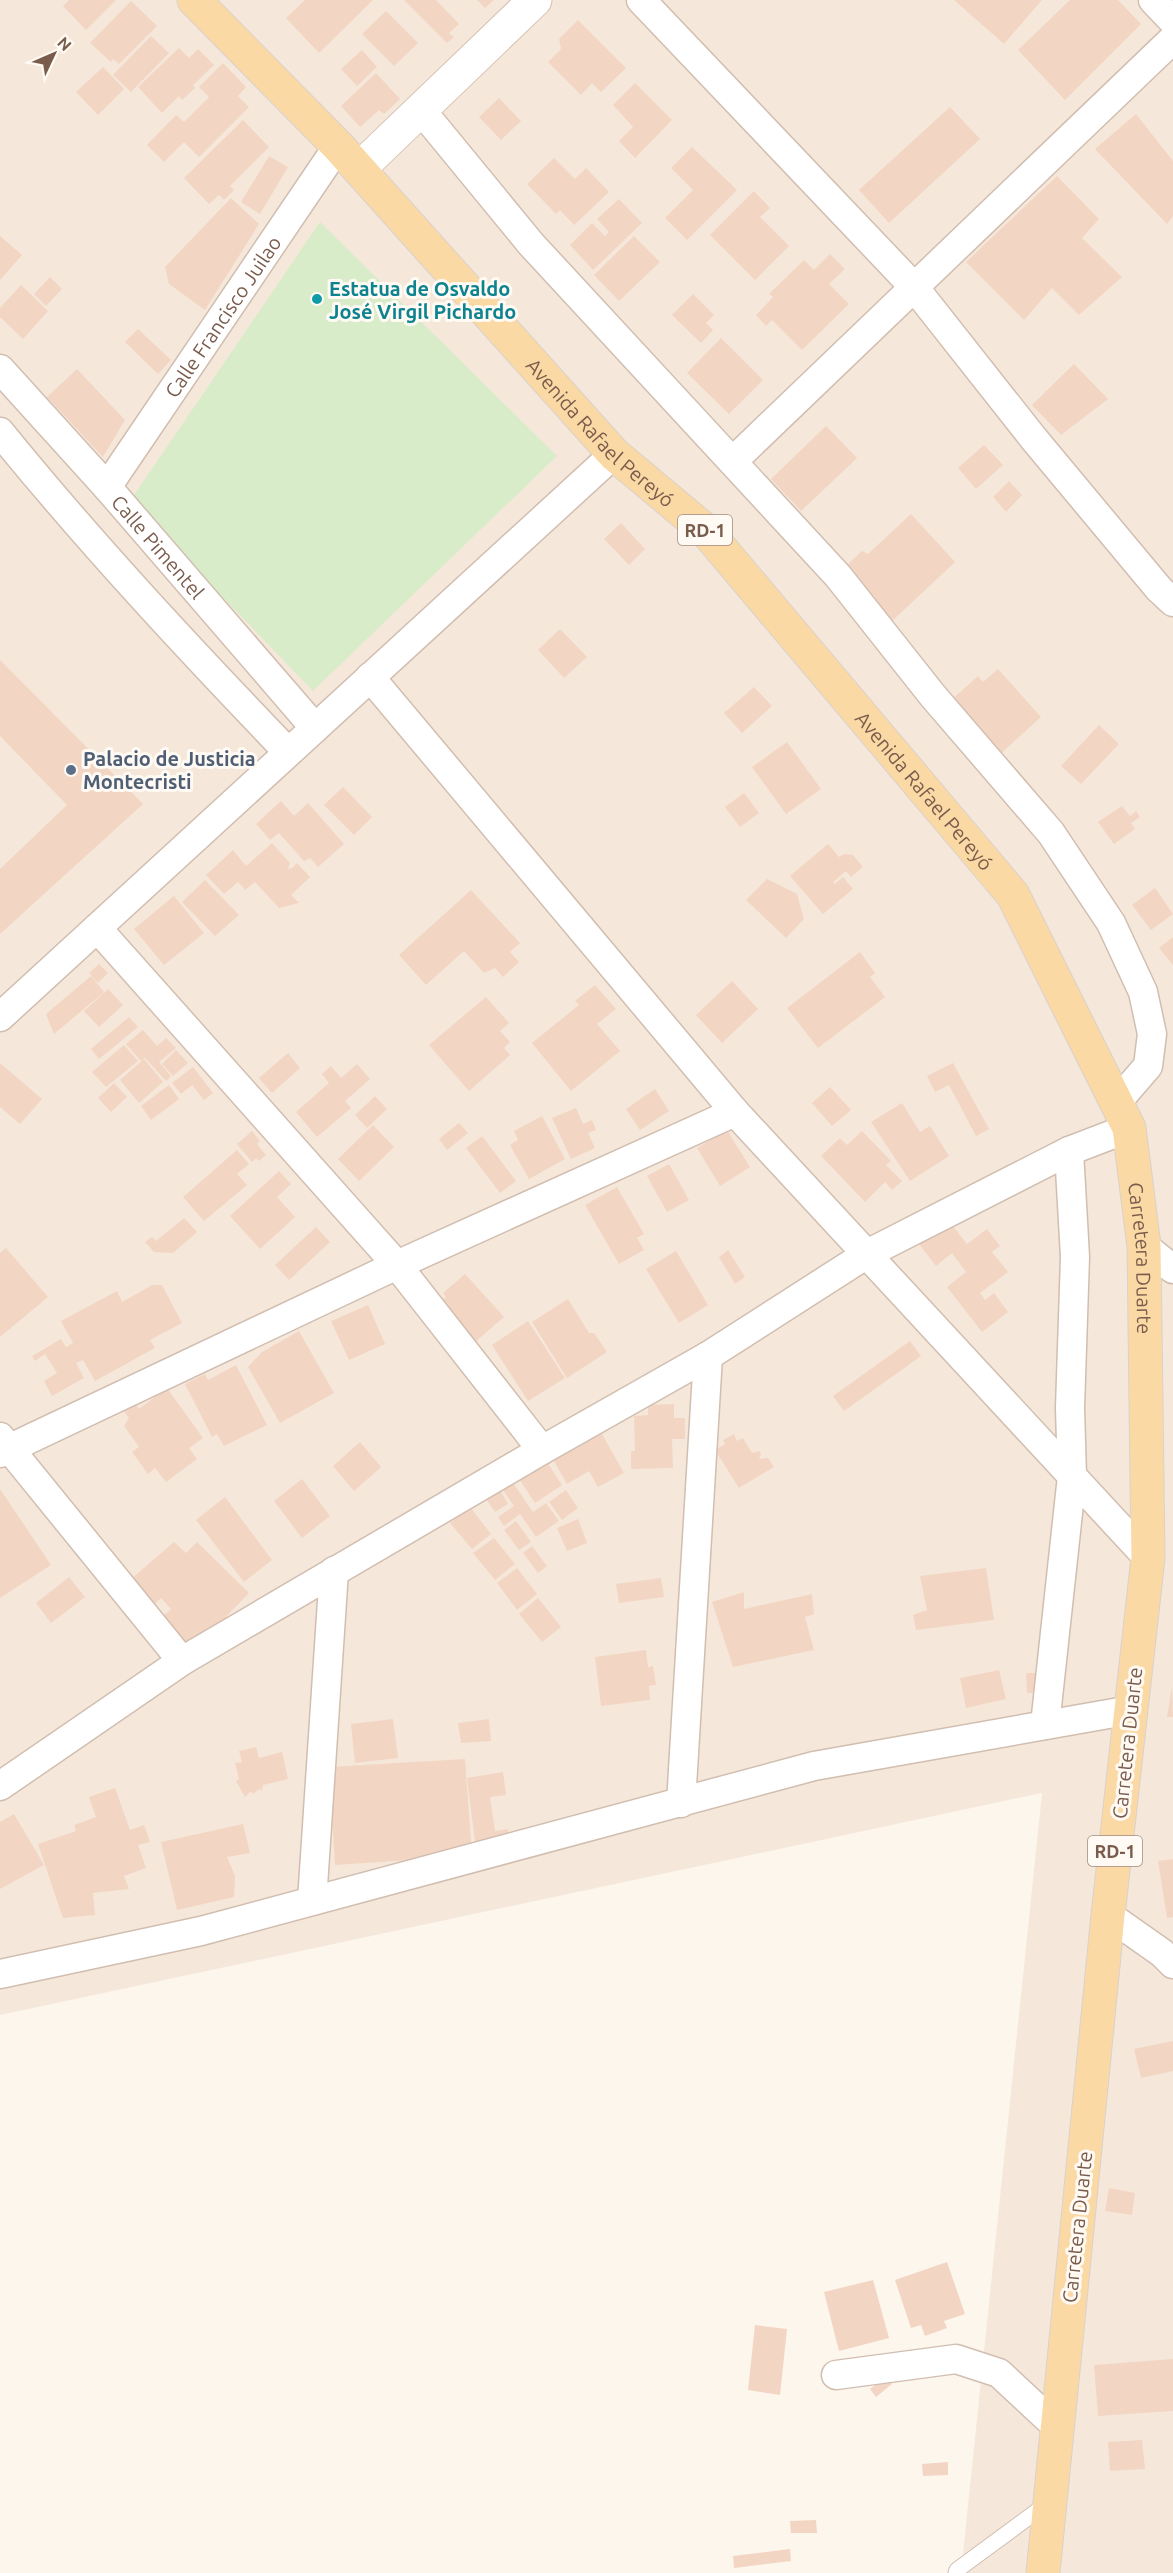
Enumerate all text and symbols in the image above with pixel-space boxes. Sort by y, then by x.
north arrow [24,24,84,84]
text: N [54,33,75,54]
street label: Calle Francisco Juilao [160,231,285,402]
place label: Estatua de Osvaldo José Virgil Pichardo [329,277,516,323]
marker: Estatua de Osvaldo José Virgil Pichardo [310,292,324,306]
street label: Avenida Rafael Pereyó [522,353,679,511]
street label: Calle Pimentel [107,490,209,603]
road number: RD-1 [678,515,732,545]
street label: Avenida Rafael Pereyó [851,706,998,874]
place label: Palacio de Justicia Montecristi [83,747,256,793]
marker: Palacio de Justicia Montecristi [64,763,78,777]
street label: Carretera Duarte [1124,1181,1157,1334]
street label: Carretera Duarte [1108,1666,1146,1820]
road number: RD-1 [1088,1836,1142,1866]
street label: Carretera Duarte [1058,2150,1096,2304]

